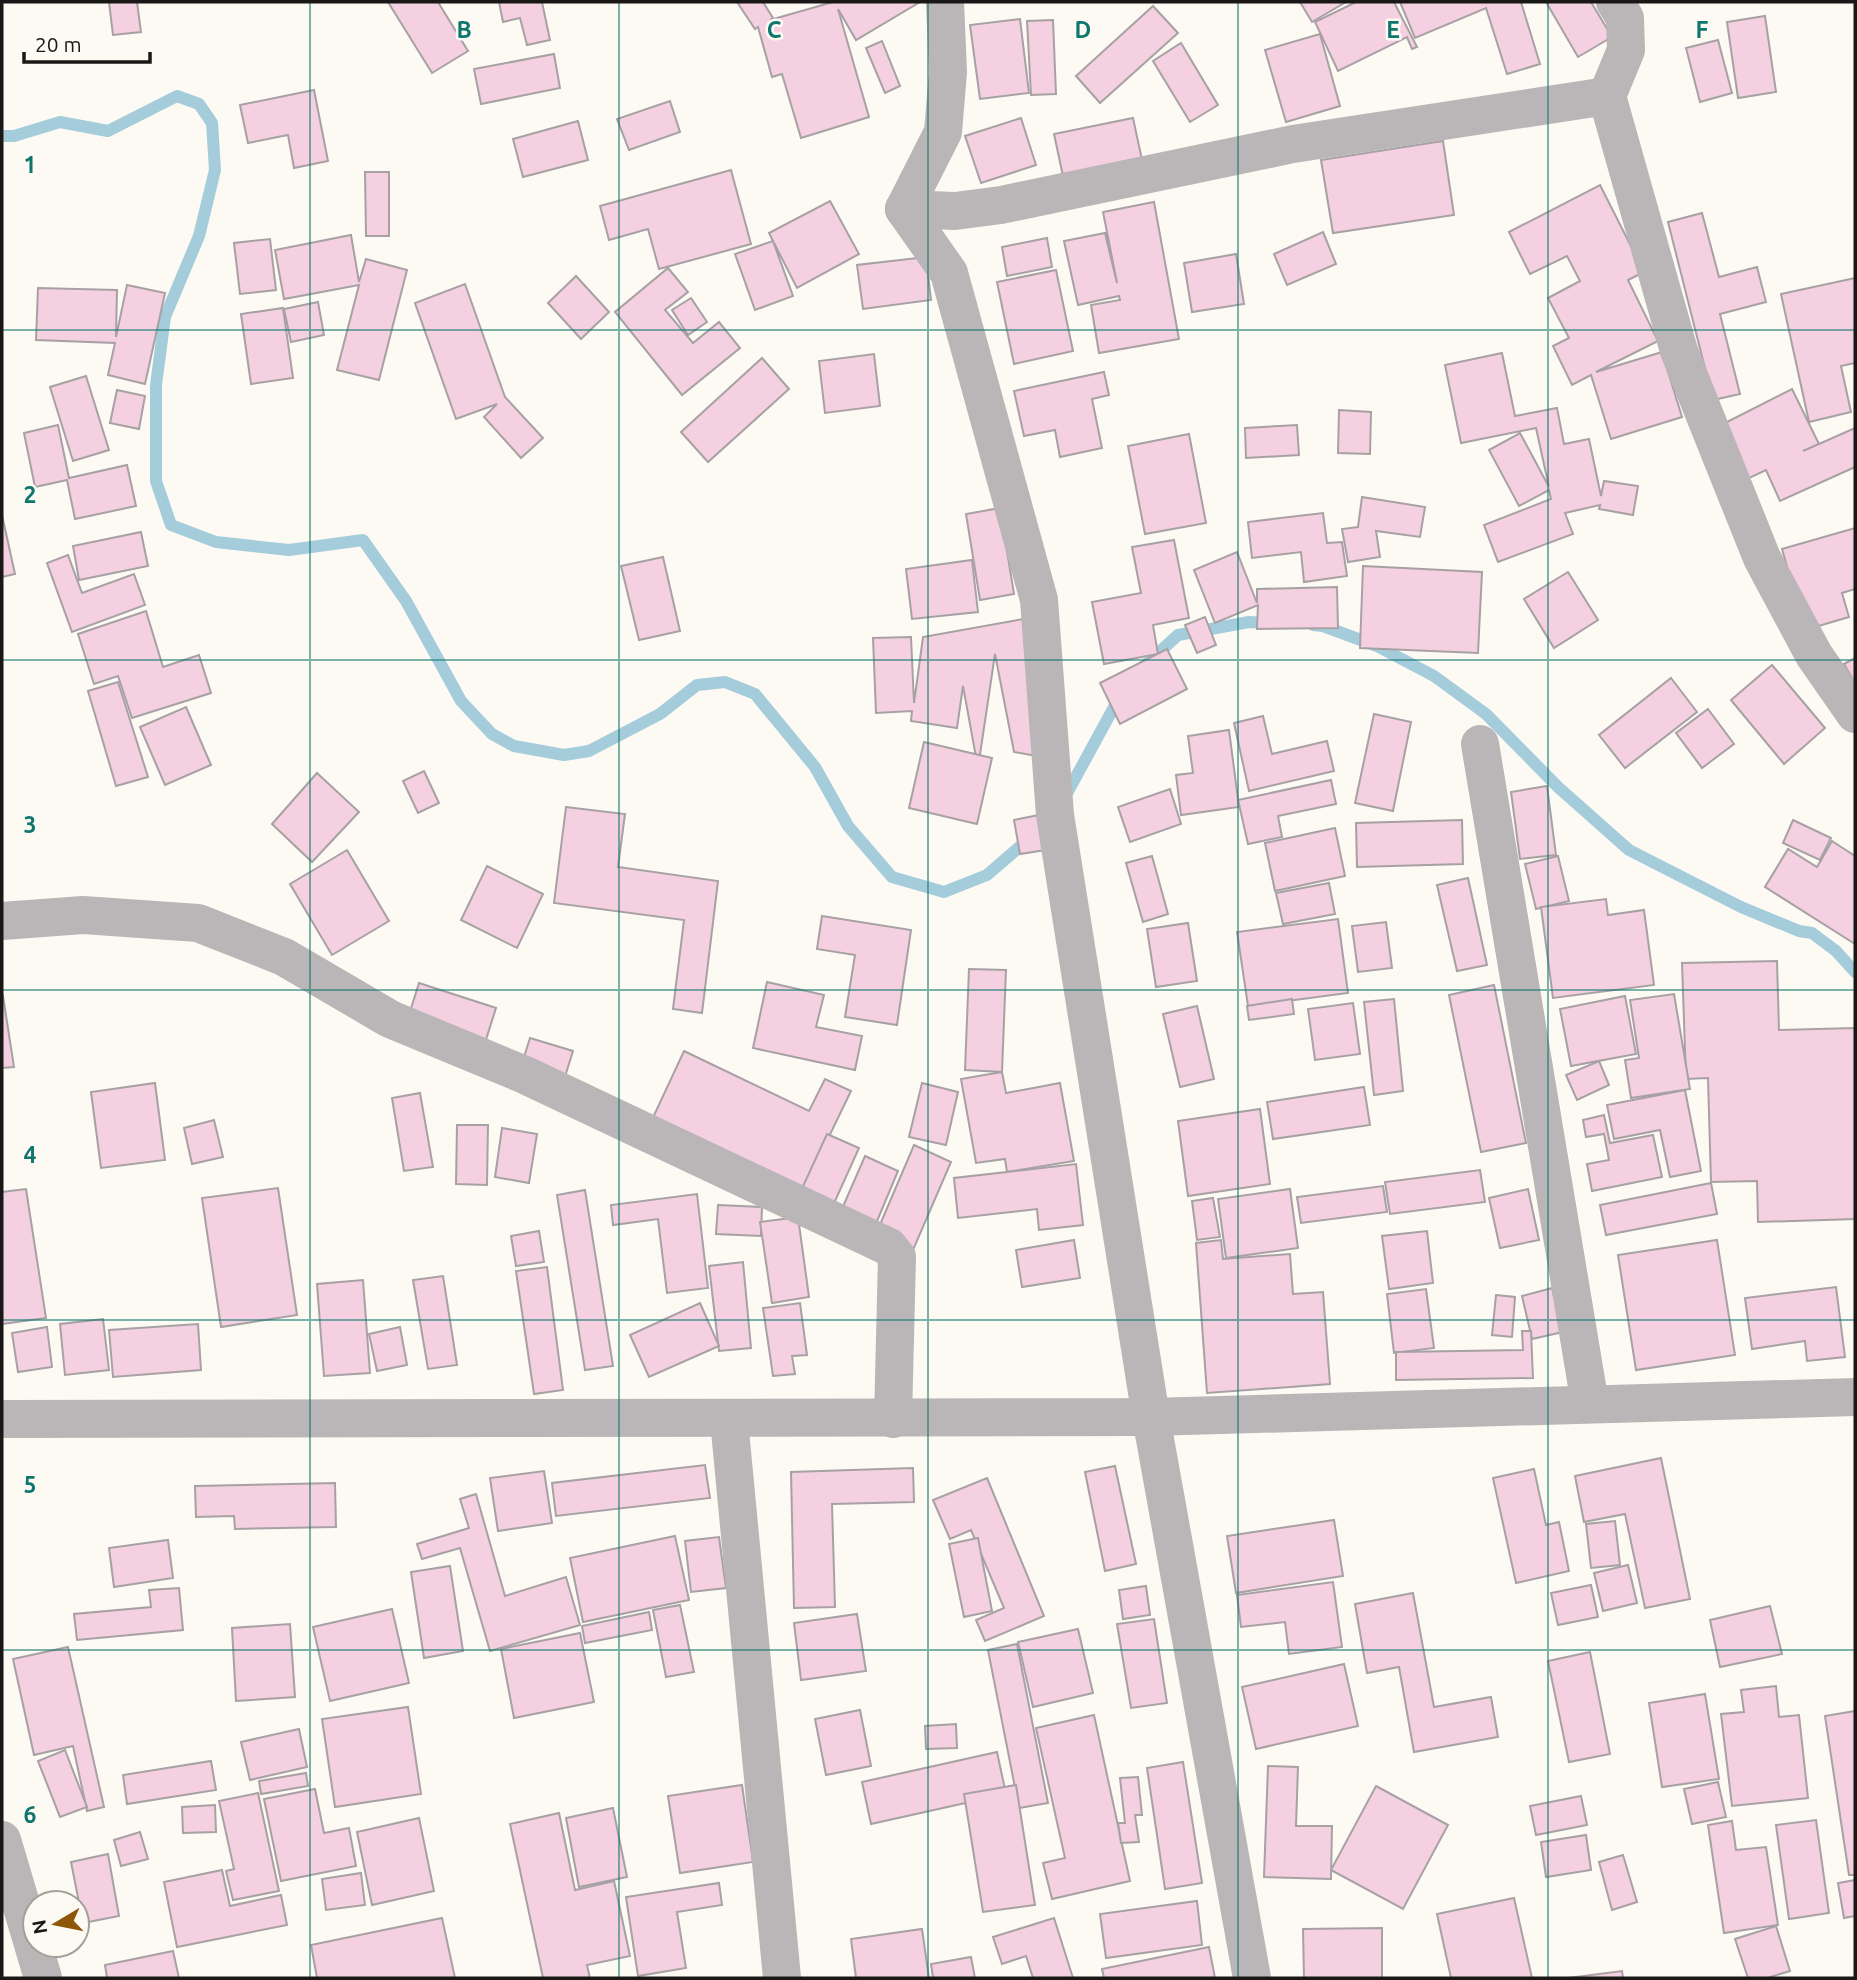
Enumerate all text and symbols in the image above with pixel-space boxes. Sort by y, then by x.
text: B [456,17,472,42]
text: C [767,17,782,42]
text: D [1075,17,1091,42]
text: E [1386,17,1400,42]
text: F [1696,17,1709,42]
scale bar [24,21,150,65]
text: 20 m [35,32,82,56]
text: 1 [24,152,36,177]
text: 2 [24,482,36,507]
text: 3 [24,812,36,837]
text: 4 [24,1142,37,1167]
text: 5 [24,1472,36,1497]
text: 6 [24,1802,37,1827]
north arrow [21,1889,91,1959]
text: N [27,1918,51,1936]

